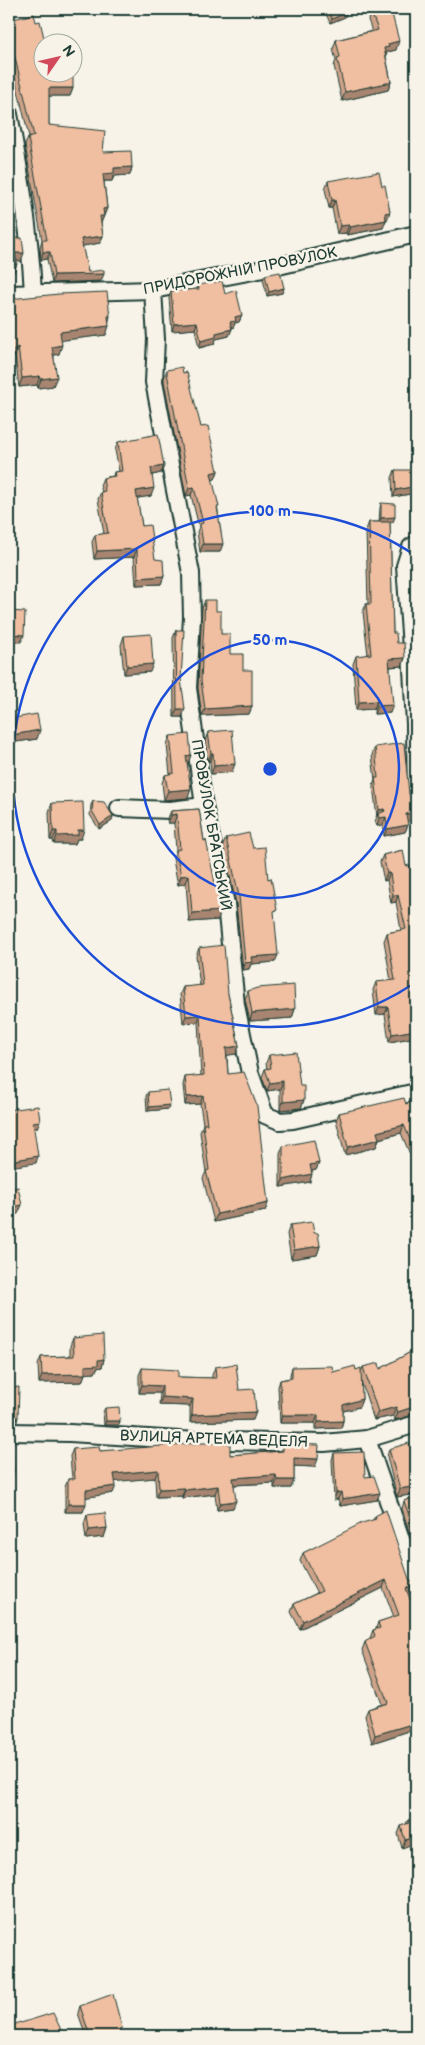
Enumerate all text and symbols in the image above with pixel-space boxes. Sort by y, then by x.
north arrow [32,32,82,82]
text: N [58,42,78,60]
street label: ПРИДОРОЖНІЙ ПРОВУЛОК [141,243,339,299]
text: 100 m [249,502,291,521]
text: 50 m [253,631,288,650]
street label: ПРОВУЛОК БРАТСЬКИЙ [187,738,235,912]
centre of rings [261,760,279,778]
street label: ВУЛИЦЯ АРТЕМА ВЕДЕЛЯ [119,1426,309,1452]

